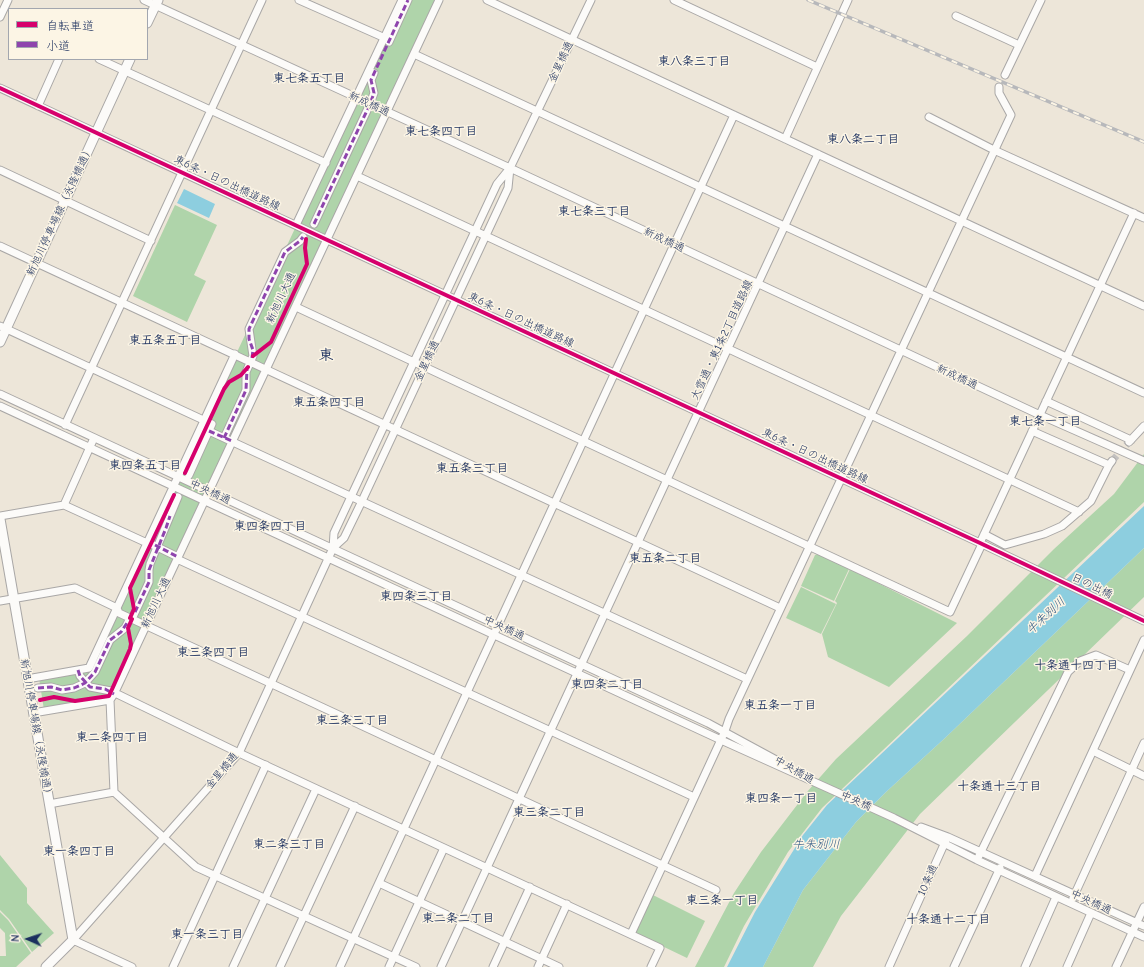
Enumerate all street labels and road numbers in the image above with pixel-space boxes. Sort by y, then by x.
street label: 金星橋通 [546,39,576,85]
street label: 新成橋通 [346,89,392,119]
street label: 新旭川停車場線（永隆橋通） [24,143,96,279]
street label: 東6条・日の出橋道路線 [172,153,282,213]
street label: 新成橋通 [641,225,687,255]
street label: 新旭川大通 [263,270,299,326]
street label: 大雪通・東1条2丁目道路線 [688,278,756,402]
street label: 東6条・日の出橋道路線 [466,290,576,350]
street label: 金星橋通 [412,338,442,384]
street label: 新成橋通 [934,362,980,392]
street label: 東6条・日の出橋道路線 [760,426,870,486]
street label: 中央橋通 [187,477,233,507]
street label: 日の出橋 [1069,570,1115,602]
street label: 新旭川大通 [138,575,174,631]
street label: 中央橋通 [481,613,527,643]
street label: 新旭川停車場線（永隆橋通） [17,657,55,801]
street label: 金星橋通 [203,750,241,792]
street label: 中央橋通 [772,753,816,787]
street label: 中央橋 [838,788,874,814]
street label: 10条通 [915,862,941,898]
street label: 中央橋通 [1068,887,1114,917]

